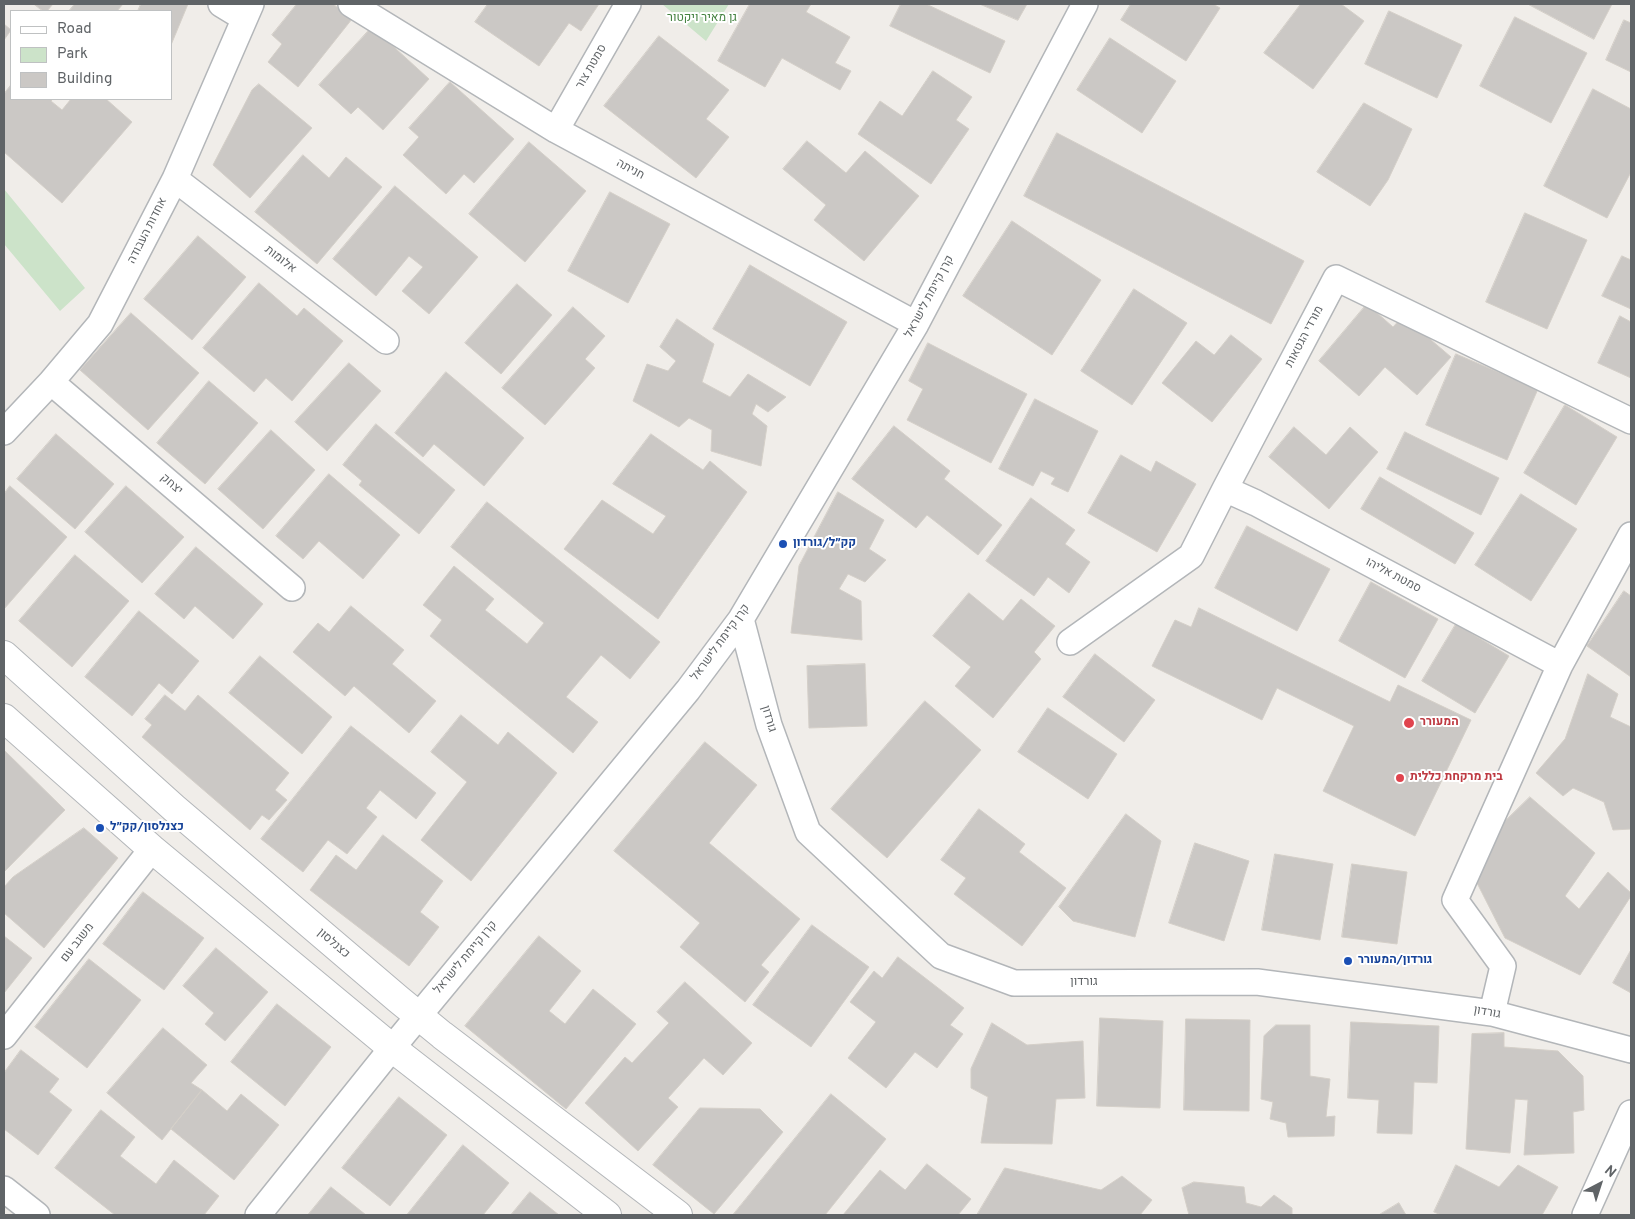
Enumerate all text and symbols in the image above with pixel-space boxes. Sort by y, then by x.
legend [10,10,172,100]
park label: גן מאיר ויקטור [667,12,737,26]
text: Road [57,20,92,39]
street label: סמטת צור [574,42,610,92]
text: Park [57,45,88,64]
text: Building [57,70,112,89]
street label: חניתה [613,157,647,183]
street label: אחדות העבודה [125,196,171,266]
street label: אלומות [261,243,299,277]
street label: קרן קיימת לישראל [902,253,958,341]
street label: מורדי הגטאות [1283,304,1327,370]
street label: יצחק [157,471,185,499]
place label: קק״ל/גורדון [793,537,856,551]
marker: קק״ל/גורדון [777,538,789,550]
street label: סמטת אליהו [1363,555,1423,597]
street label: קרן קיימת לישראל [688,602,754,684]
street label: גורדון [757,704,779,734]
marker: המעורר [1402,716,1416,730]
place label: המעורר [1420,716,1459,730]
place label: בית מרקחת כללית [1410,771,1503,785]
marker: בית מרקחת כללית [1394,772,1406,784]
place label: כצנלסון/קק״ל [110,821,184,835]
marker: כצנלסון/קק״ל [94,822,106,834]
street label: קרן קיימת לישראל [431,918,501,998]
street label: משגב עם [58,921,98,965]
street label: כצנלסון [314,926,352,962]
place label: גורדון/המעורר [1358,954,1432,968]
marker: גורדון/המעורר [1342,955,1354,967]
street label: גורדון [1070,976,1098,990]
street label: גורדון [1472,1004,1502,1022]
north arrow [1575,1159,1625,1209]
text: N [1601,1162,1619,1182]

